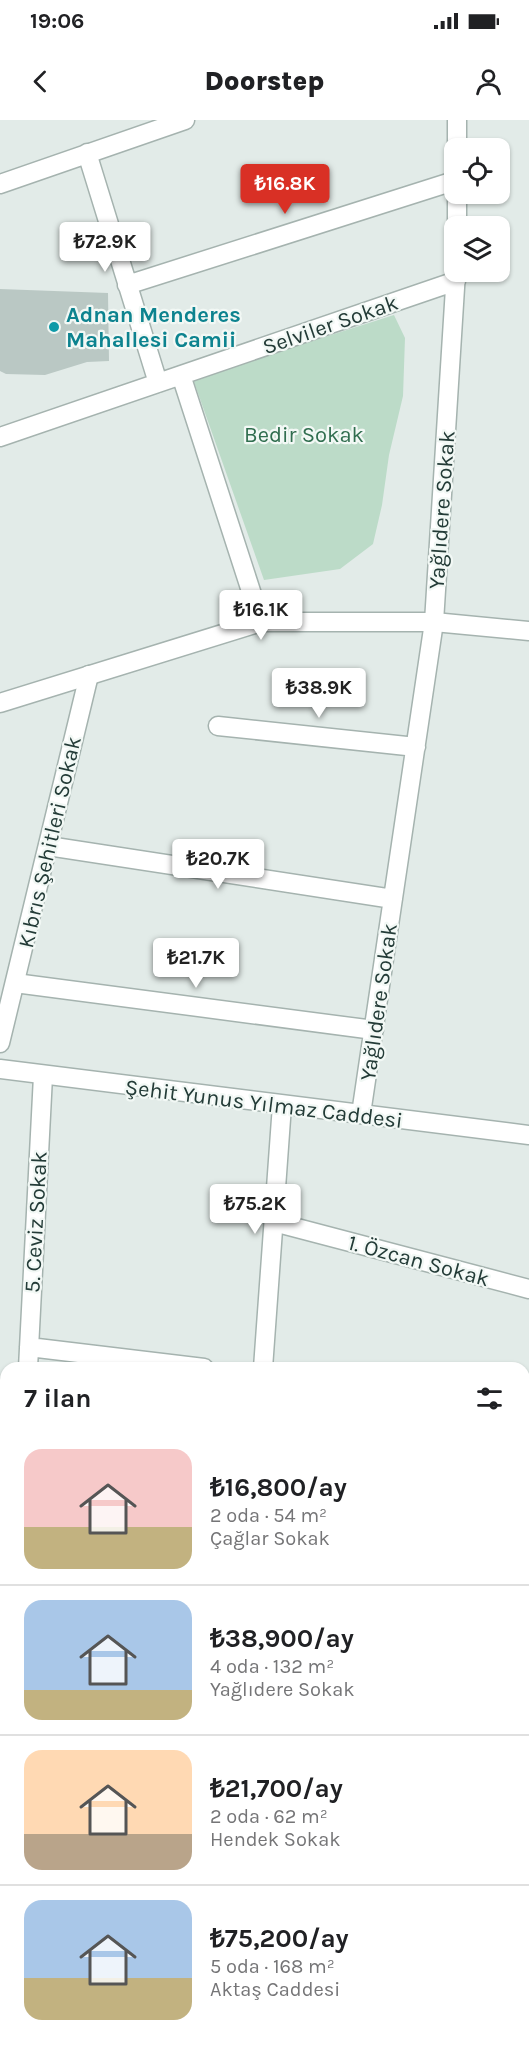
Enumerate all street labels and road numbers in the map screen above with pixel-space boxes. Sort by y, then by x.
street label: Selviler Sokak [259,290,401,360]
street label: Yağlıdere Sokak [423,430,461,590]
street label: Kıbrıs Şehitleri Sokak [13,734,87,951]
street label: Yağlıdere Sokak [355,922,403,1083]
street label: Şehit Yunus Yılmaz Caddesi [124,1074,404,1134]
street label: 5. Ceviz Sokak [19,1151,53,1294]
street label: 1. Özcan Sokak [345,1230,492,1292]

